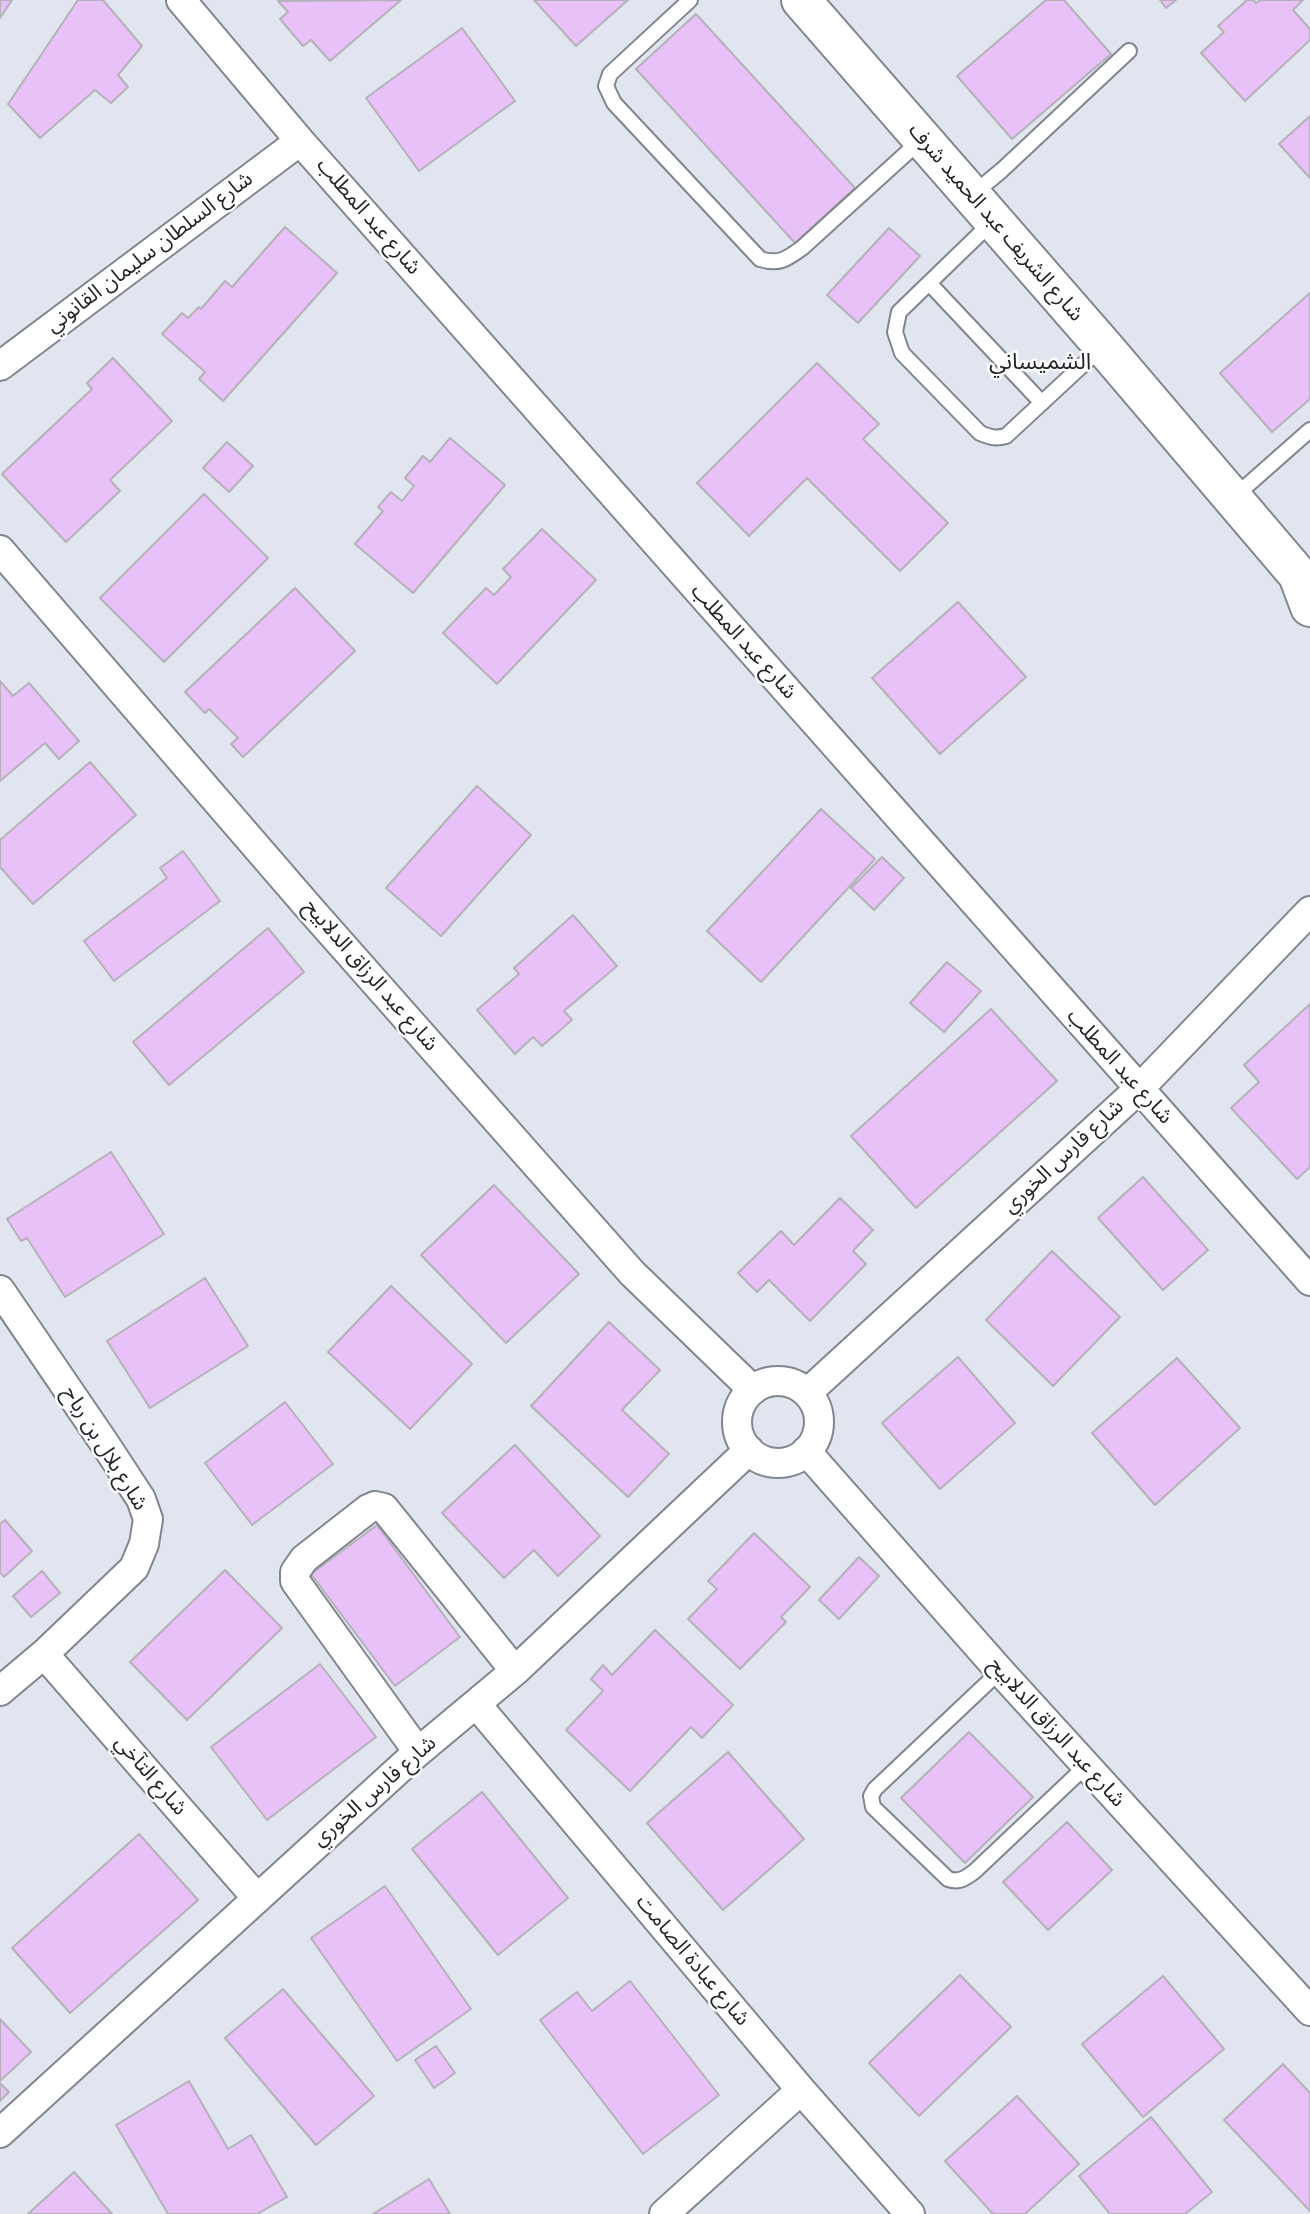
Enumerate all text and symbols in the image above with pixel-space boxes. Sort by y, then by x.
street label: شارع الشريف عبد الحميد شرف [902,119,1088,327]
street label: شارع عبد المطلب [311,154,425,280]
street label: شارع السلطان سليمان القانوني [42,167,258,339]
district label: الشميساني [989,349,1091,377]
street label: شارع عبد المطلب [685,579,801,705]
street label: شارع عبد الرزاق الدلابيح [297,895,443,1057]
street label: شارع عبد المطلب [1061,1004,1177,1130]
street label: شارع فارس الخوري [998,1095,1130,1219]
street label: شارع بلال بن رباح [56,1382,152,1516]
street label: شارع عبد الرزاق الدلابيح [982,1653,1130,1813]
street label: شارع التآخي [108,1731,192,1821]
street label: شارع فارس الخوري [308,1731,442,1853]
street label: شارع عبادة الصامت [630,1890,754,2032]

